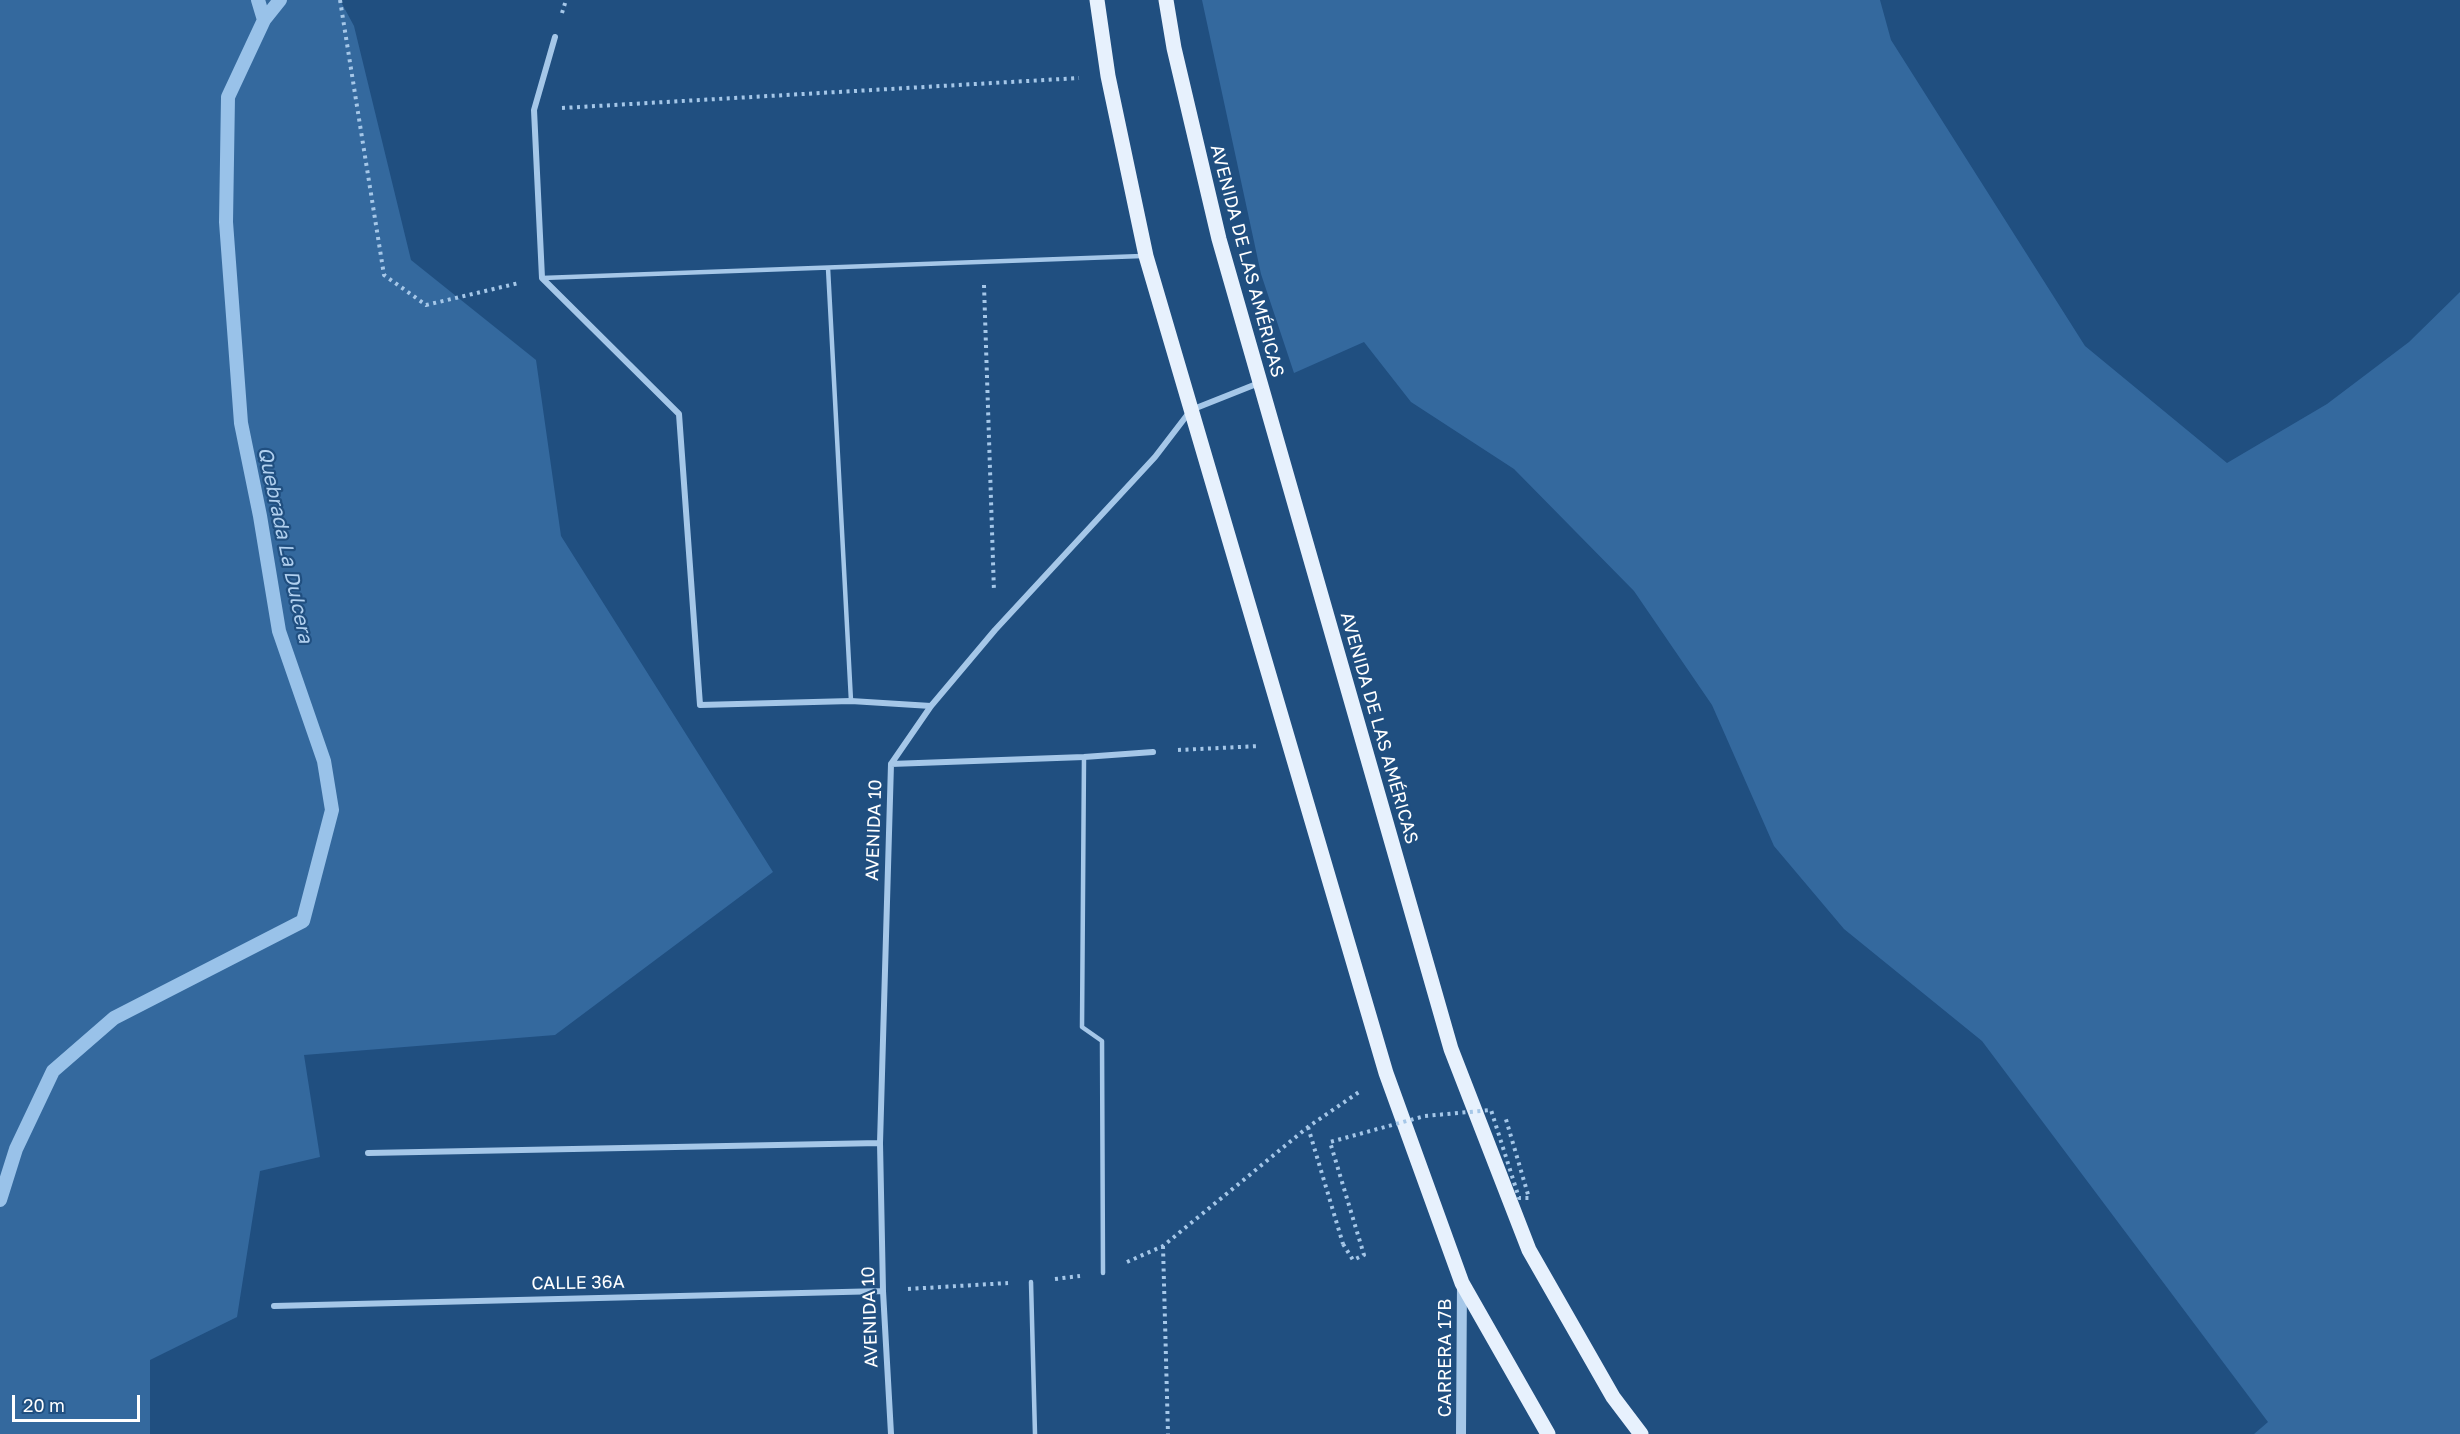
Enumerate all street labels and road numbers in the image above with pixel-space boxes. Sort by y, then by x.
street label: AVENIDA DE LAS AMÉRICAS [1205,142,1289,380]
street label: AVENIDA DE LAS AMÉRICAS [1336,610,1422,846]
street label: AVENIDA 10 [861,779,887,881]
street label: AVENIDA 10 [857,1266,883,1368]
street label: CALLE 36A [531,1271,625,1295]
street label: CARRERA 17B [1434,1299,1456,1417]

